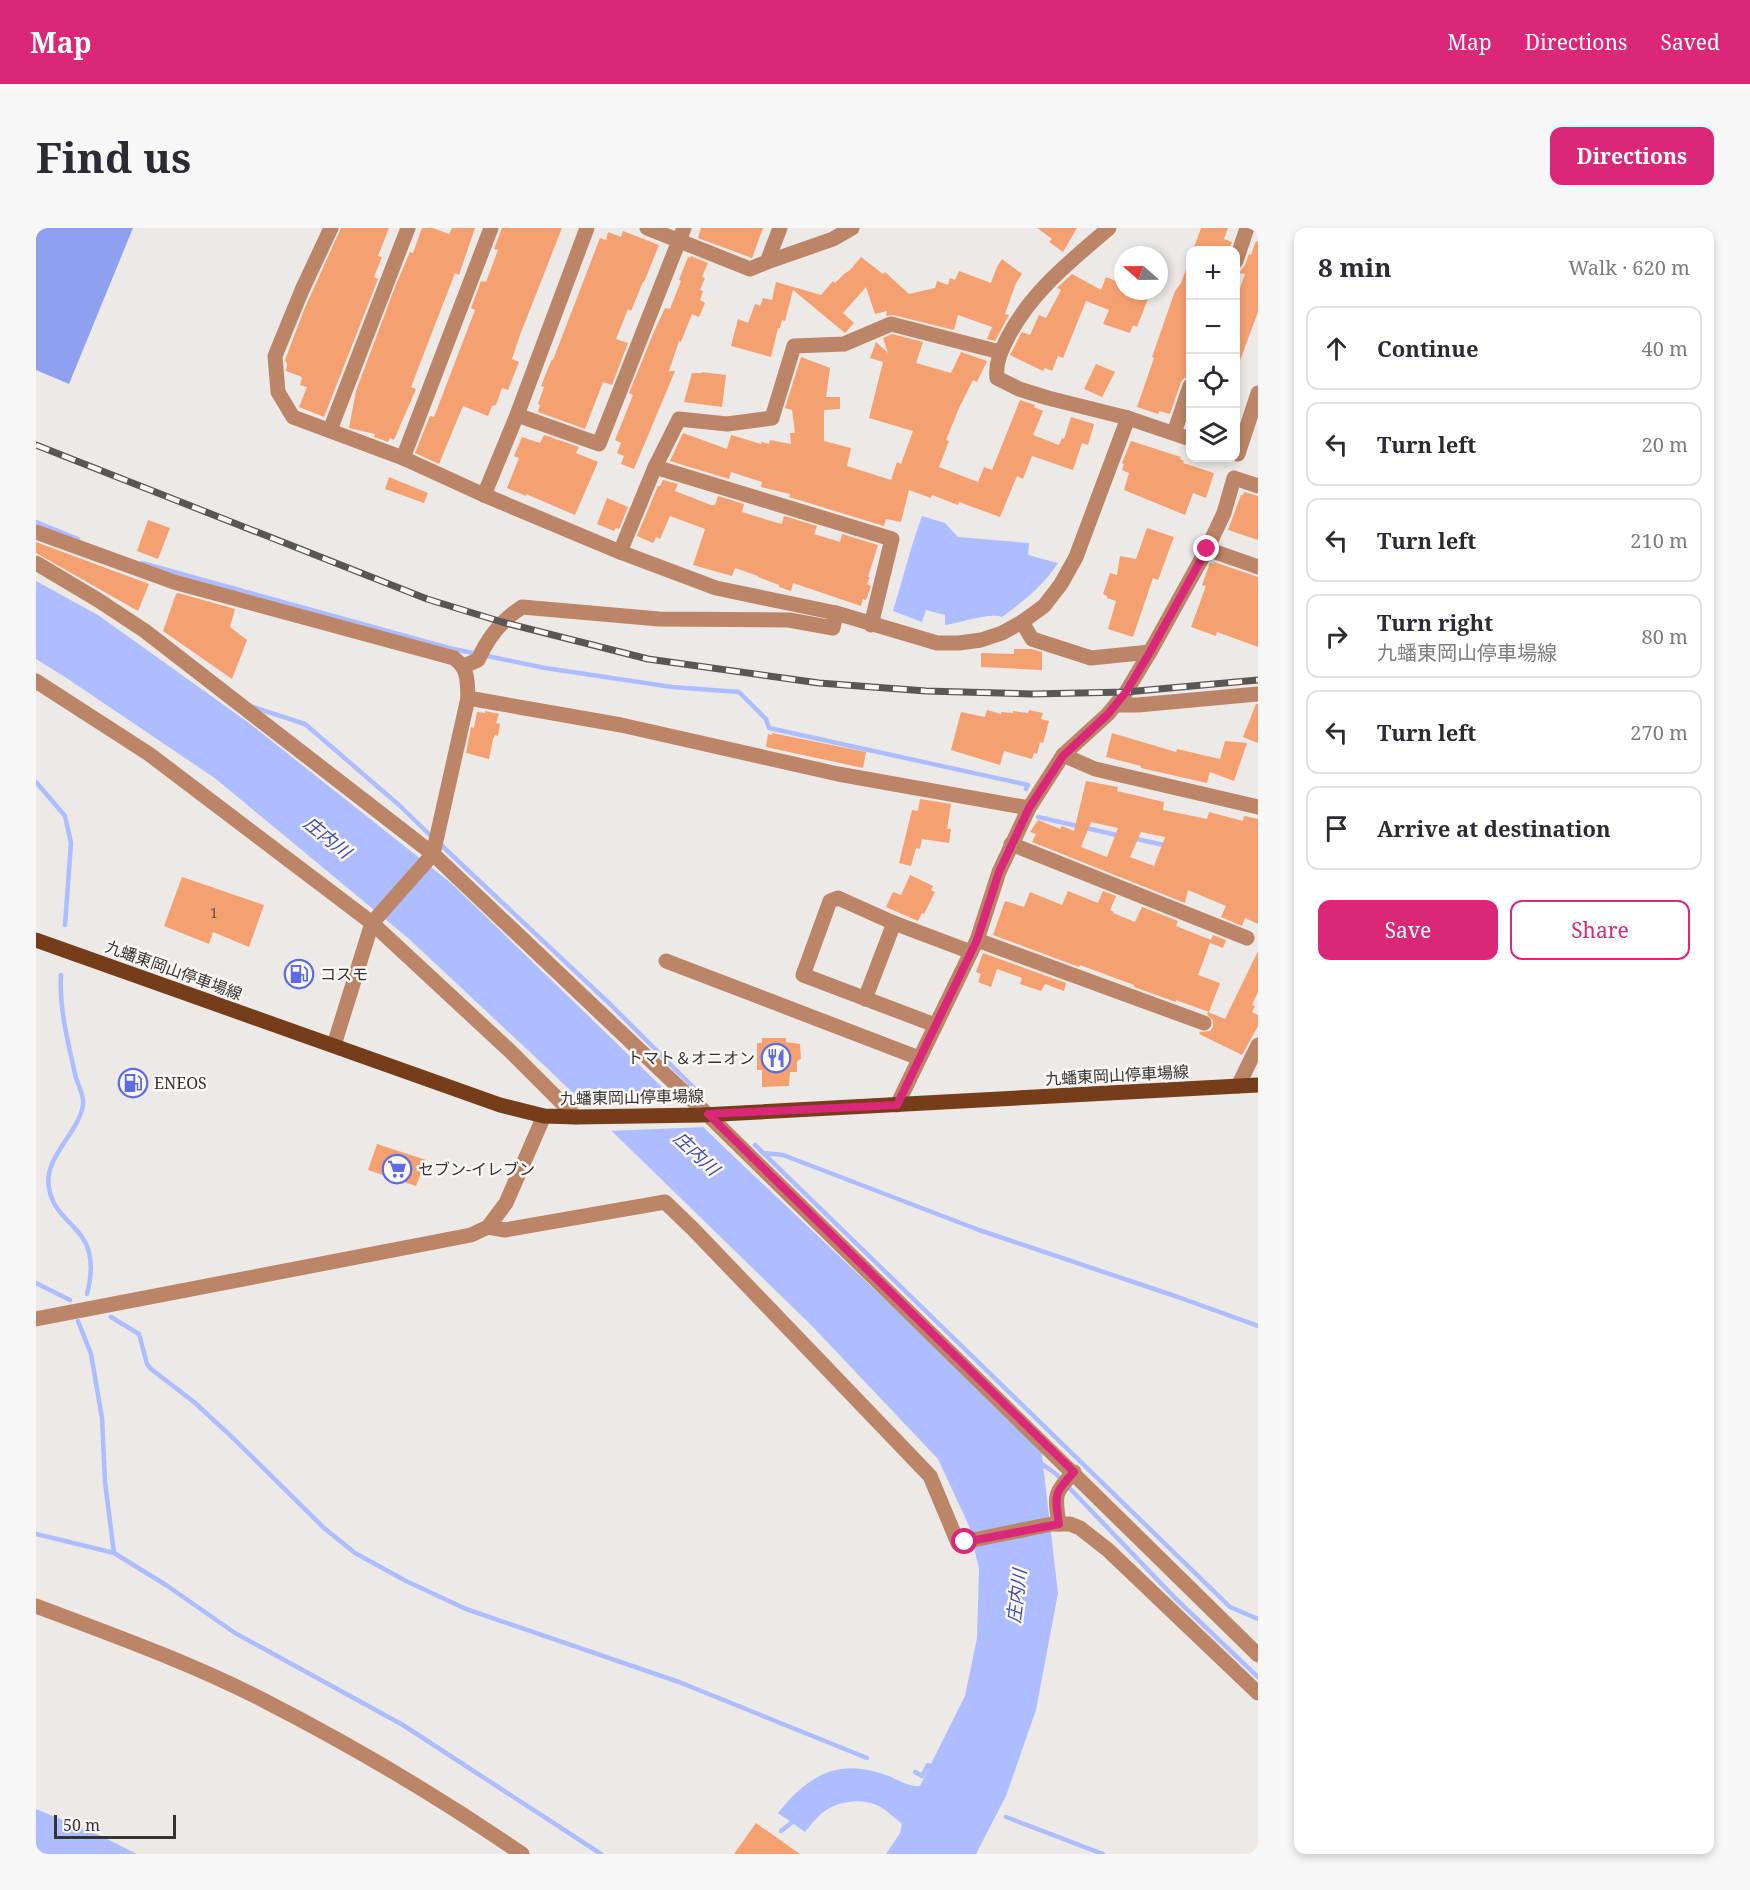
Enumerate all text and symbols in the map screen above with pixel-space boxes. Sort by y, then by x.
text: Map [30,23,92,61]
text: Map [1447,28,1492,56]
text: Directions [1525,28,1627,56]
text: Saved [1660,28,1720,56]
button: Directions [1550,127,1714,185]
text: Find us [36,128,191,185]
north arrow [1114,246,1168,300]
map controls [1186,246,1240,462]
button: + [1186,246,1240,300]
text: 8 min [1318,249,1392,285]
text: Walk · 620 m [1568,254,1690,281]
button: − [1186,300,1240,354]
icon: ahead [1320,332,1353,365]
text: Continue [1377,333,1479,363]
text: 40 m [1642,335,1688,362]
button: locate [1186,354,1240,408]
button: layers [1186,408,1240,462]
icon: left [1320,428,1353,461]
text: Turn left [1377,429,1476,459]
text: 20 m [1642,431,1688,458]
icon: left [1320,524,1353,557]
text: Turn left [1377,525,1476,555]
text: 210 m [1630,527,1688,554]
route end [1193,535,1219,561]
text: Turn right [1377,607,1493,637]
icon: right [1320,620,1353,653]
text: 80 m [1642,623,1688,650]
text: 九蟠東岡山停車場線 [1377,639,1557,666]
icon: left [1320,716,1353,749]
text: Turn left [1377,717,1476,747]
text: 270 m [1630,719,1688,746]
water label: 庄内川 [299,811,358,865]
icon: arrive [1320,812,1353,845]
text: Arrive at destination [1377,813,1611,843]
button: Save [1318,900,1498,960]
button: Share [1510,900,1690,960]
house number: 1 [210,903,218,922]
street label: 九蟠東岡山停車場線 [103,935,245,1005]
fuel station icon: コスモ [283,958,315,990]
place label: コスモ [320,963,368,985]
restaurant icon: トマト＆オニオン [760,1042,792,1074]
place label: トマト＆オニオン [627,1047,755,1069]
street label: 九蟠東岡山停車場線 [1045,1060,1189,1090]
fuel station icon: ENEOS [117,1067,149,1099]
place label: ENEOS [154,1072,207,1094]
street label: 九蟠東岡山停車場線 [560,1085,704,1109]
water label: 庄内川 [669,1126,726,1182]
supermarket icon: セブン-イレブン [381,1153,413,1185]
place label: セブン-イレブン [418,1158,535,1180]
route start [951,1528,977,1554]
water label: 庄内川 [1001,1566,1031,1624]
scale bar [54,1812,176,1840]
text: 50 m [63,1814,100,1836]

